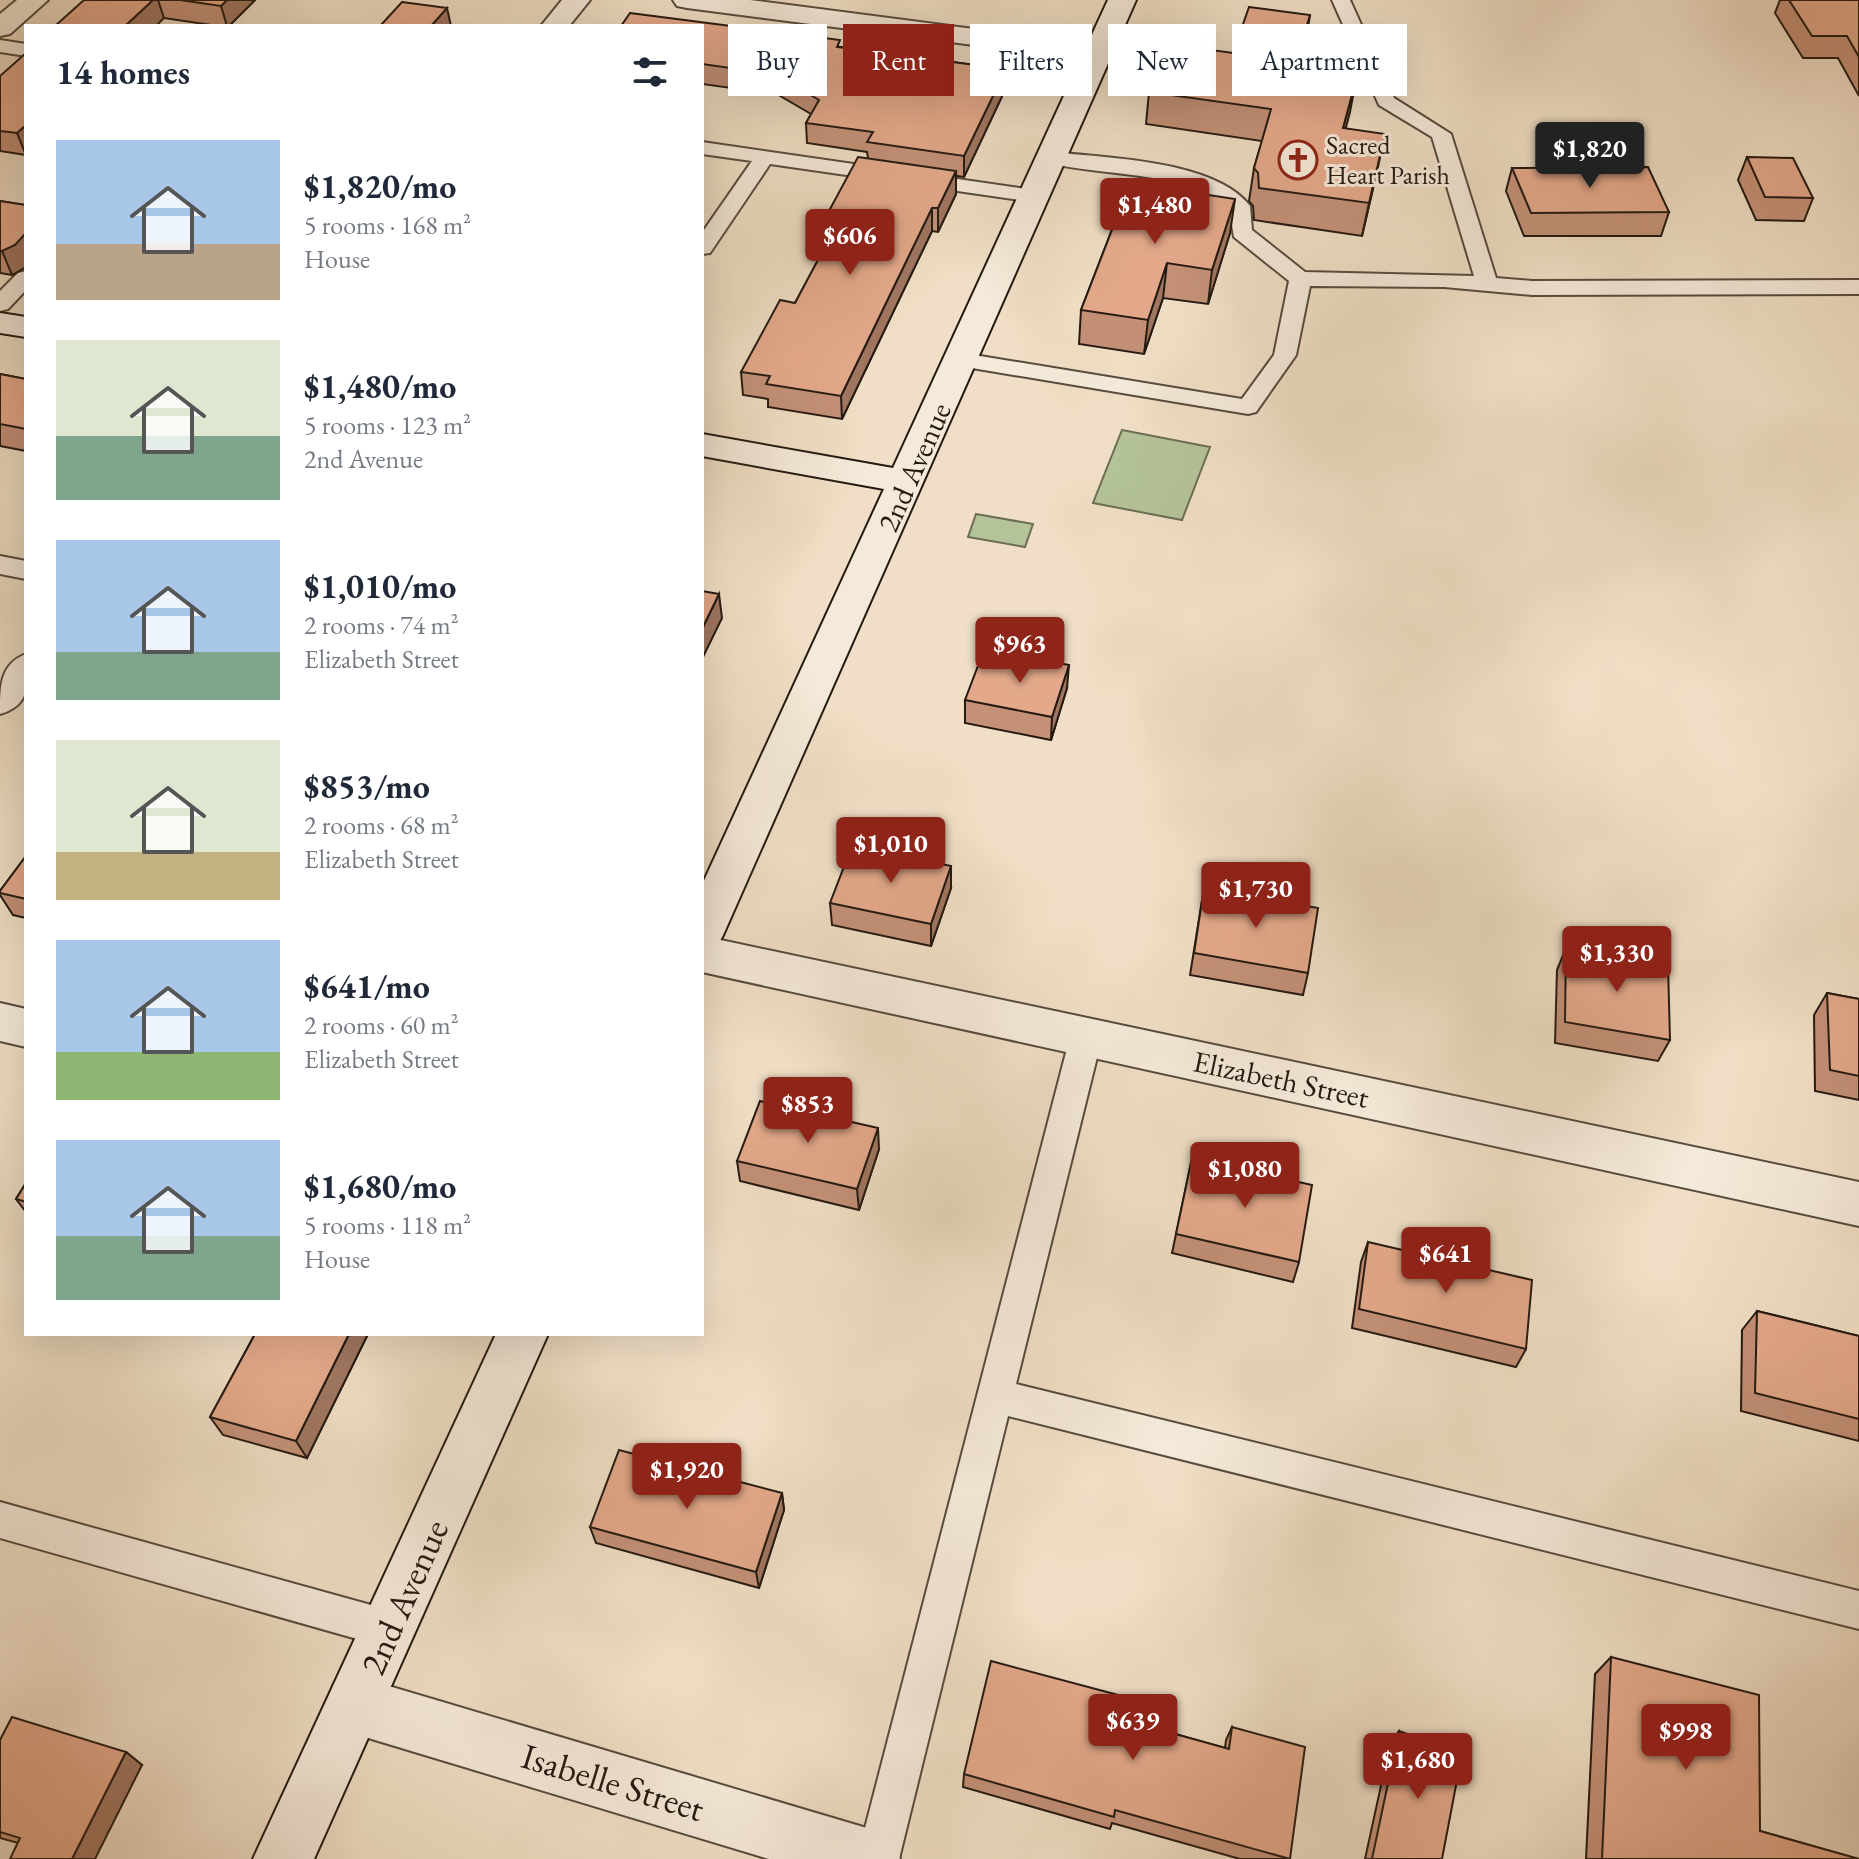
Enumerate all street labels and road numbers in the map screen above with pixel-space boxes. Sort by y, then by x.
street label: 2nd Avenue [868,396,960,538]
street label: Elizabeth Street [1190,1041,1373,1117]
street label: 2nd Avenue [349,1512,459,1682]
street label: Isabelle Street [516,1732,711,1832]

